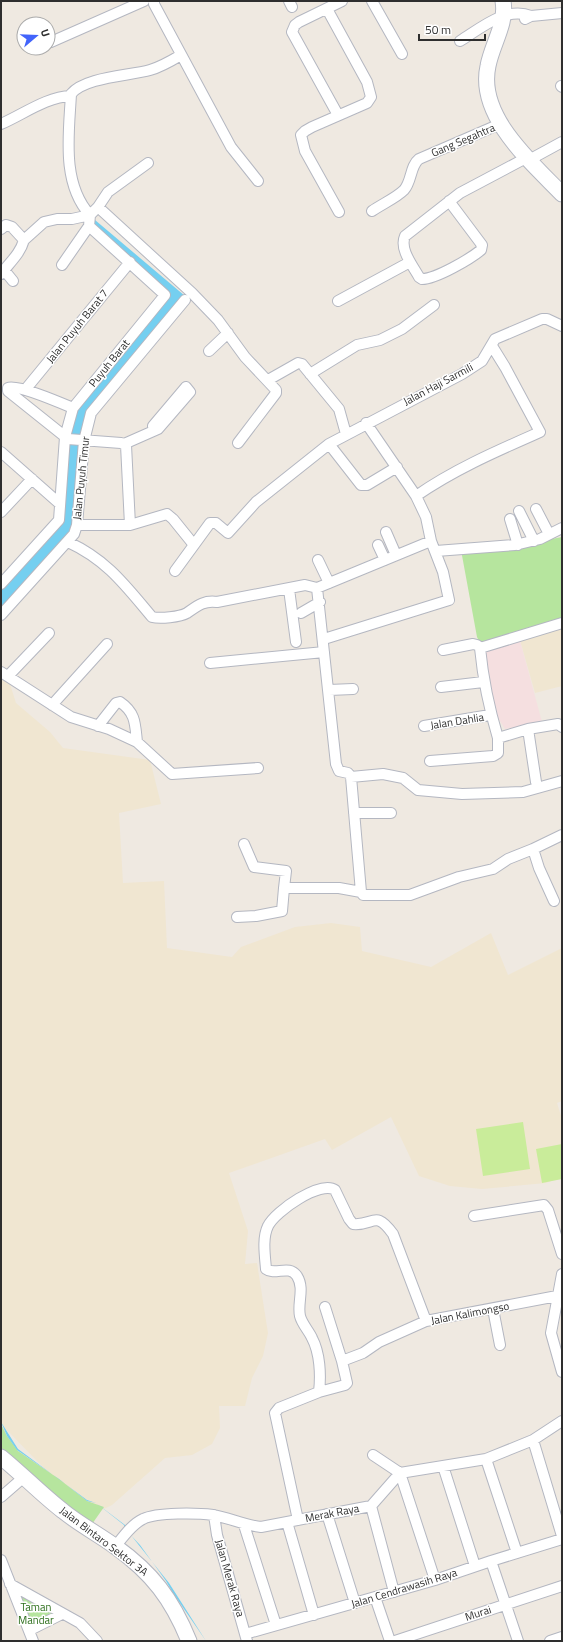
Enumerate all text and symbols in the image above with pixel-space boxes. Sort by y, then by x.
north arrow [16,16,56,56]
scale bar [419,16,485,42]
text: 50 m [425,20,451,39]
text: U [37,27,54,39]
street label: Gang Segahtra [429,119,498,161]
street label: Jalan Puyuh Barat 7 [43,287,111,365]
street label: Puyuh Barat [86,337,132,389]
street label: Jalan Haji Sarmili [400,359,476,409]
street label: Jalan Puyuh Timur [69,435,93,521]
street label: Jalan Dahlia [429,709,485,733]
street label: Jalan Kalimongso [430,1298,511,1328]
street label: Merak Raya [304,1500,361,1526]
street label: Jalan Bintaro Sektor 3A [57,1502,152,1580]
street label: Jalan Merak Raya [211,1537,249,1619]
street label: Jalan Cendrawasih Raya [349,1564,459,1612]
park label: Taman Mandar [18,1599,54,1628]
street label: Murai [463,1601,493,1625]

